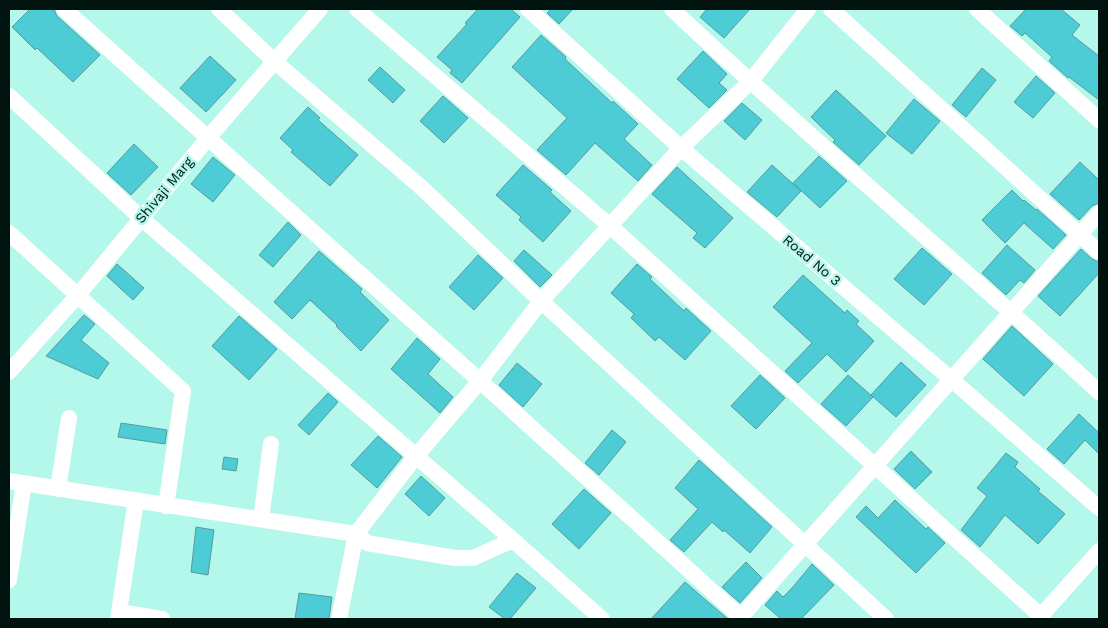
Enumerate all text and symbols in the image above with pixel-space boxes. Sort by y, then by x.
street label: Shivaji Marg [132,153,197,226]
street label: Road No 3 [780,231,844,289]

